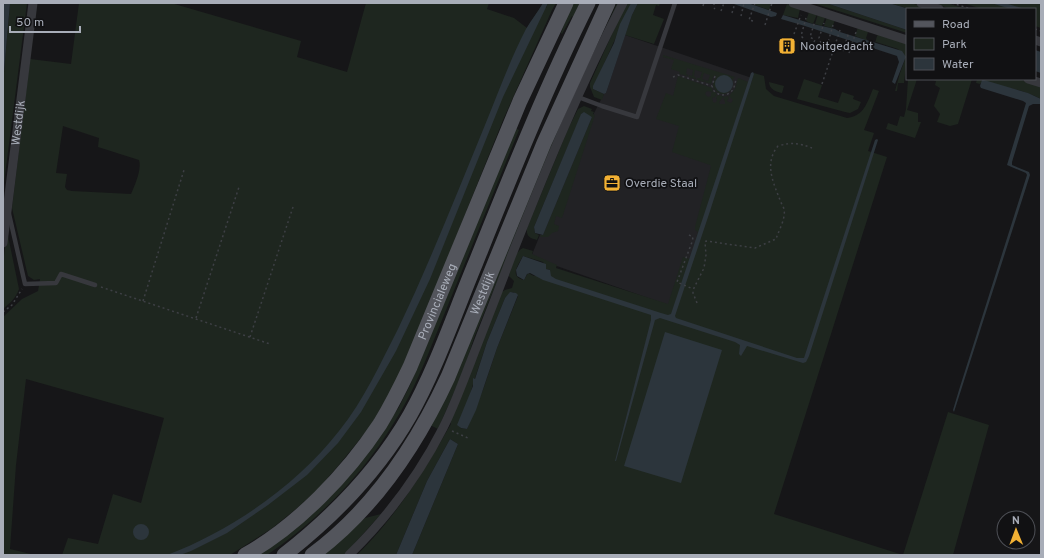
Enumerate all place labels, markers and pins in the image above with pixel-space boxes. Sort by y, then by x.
building icon: Nooitgedacht [777,36,797,56]
place label: Nooitgedacht [800,39,873,55]
office icon: Overdie Staal [602,173,622,193]
place label: Overdie Staal [625,176,697,192]

